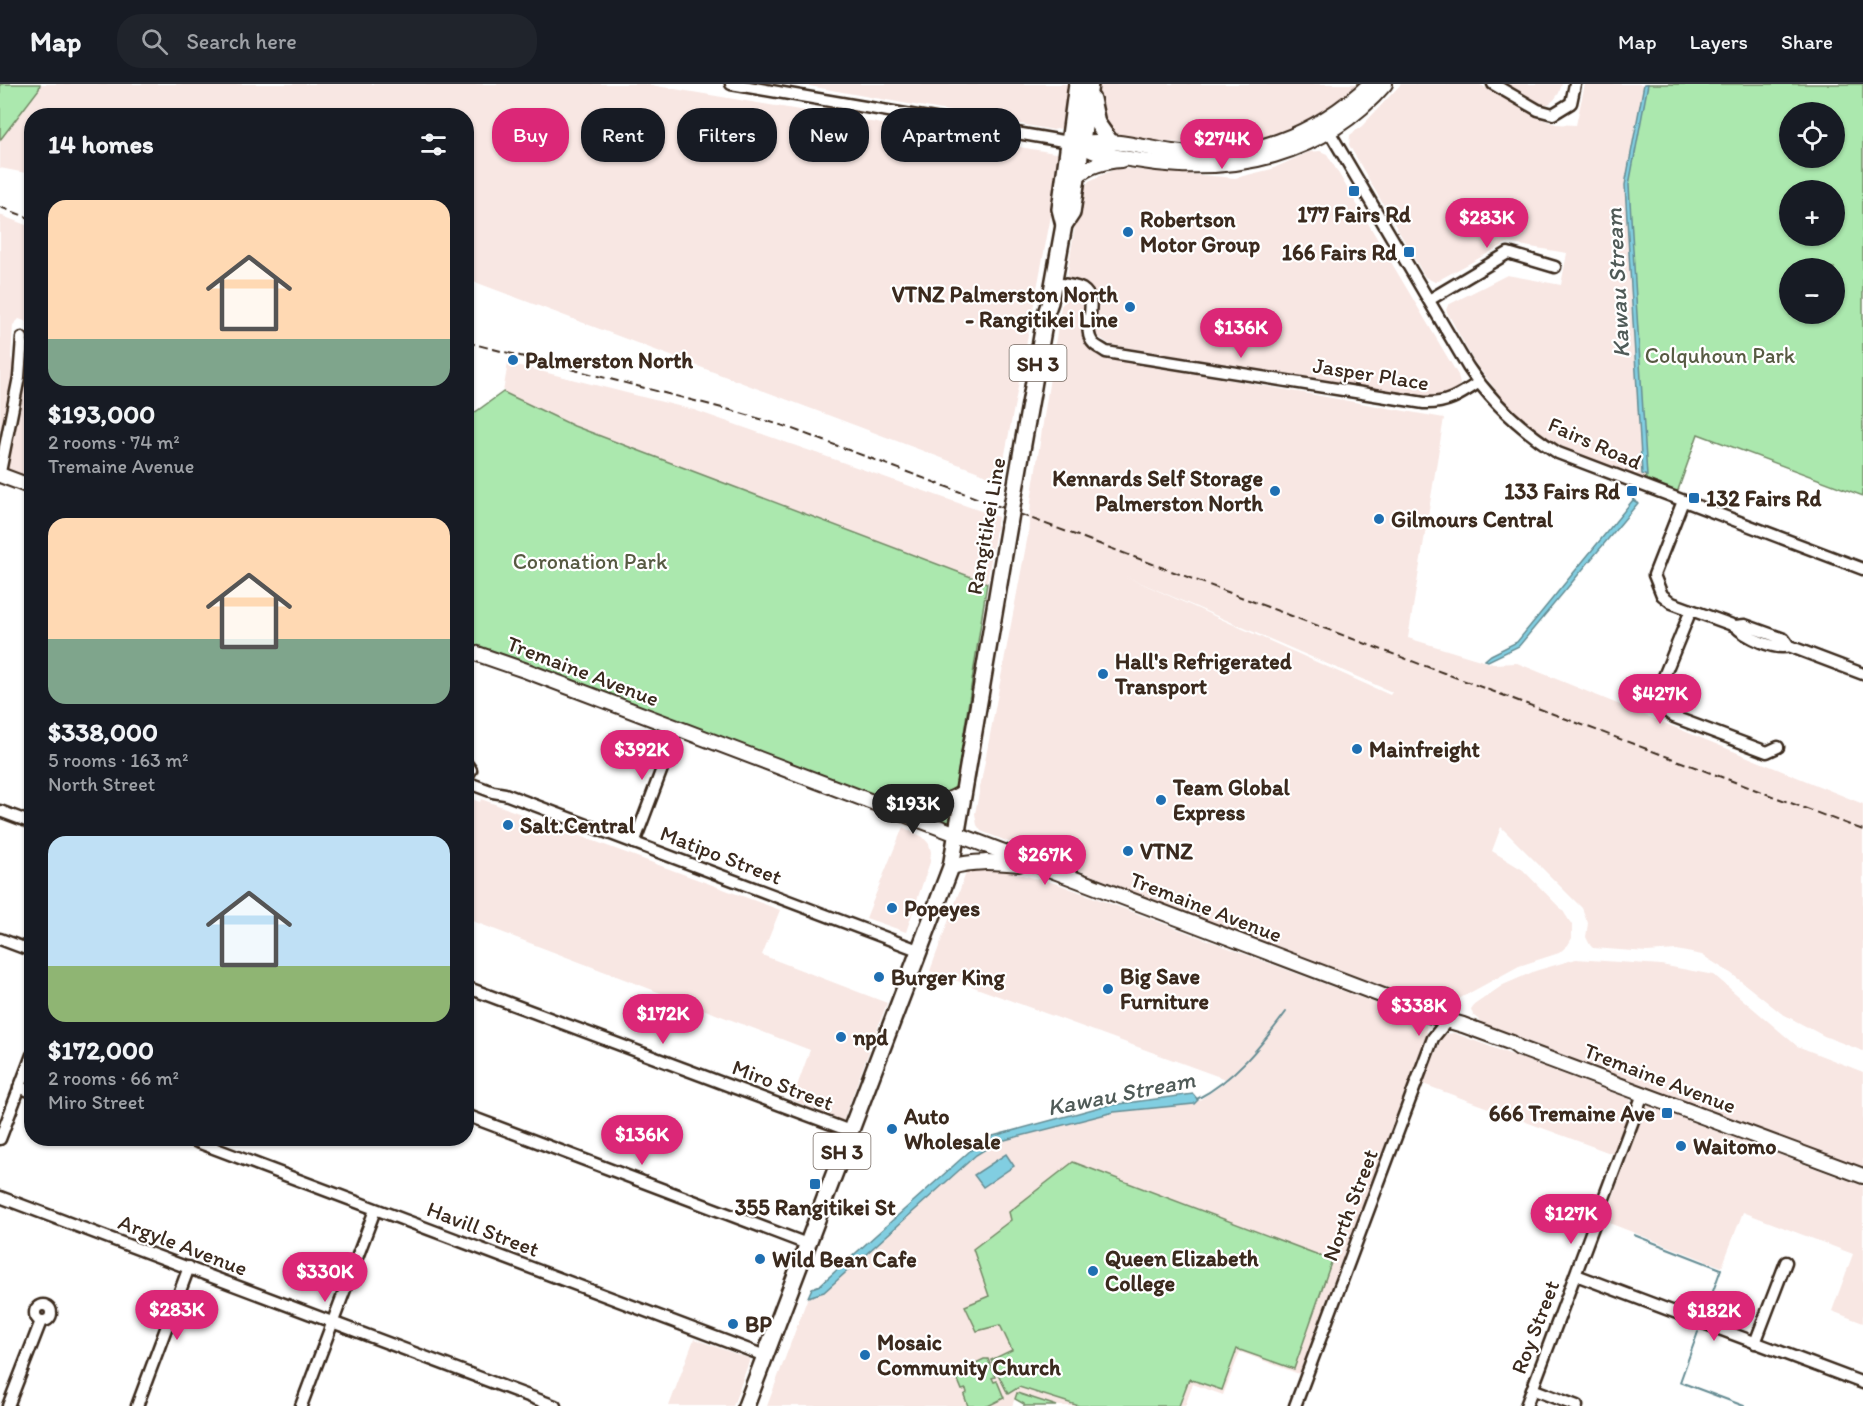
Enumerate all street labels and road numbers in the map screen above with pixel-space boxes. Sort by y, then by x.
road number: SH 3 [1010,345,1066,381]
street label: Jasper Place [1311,351,1431,397]
street label: Fairs Road [1544,410,1646,476]
street label: Rangitikei Line [961,455,1011,597]
street label: Tremaine Avenue [503,630,663,712]
street label: Matipo Street [656,819,786,891]
street label: Tremaine Avenue [1126,866,1286,948]
street label: Tremaine Avenue [1580,1037,1740,1119]
street label: Miro Street [728,1053,838,1117]
road number: SH 3 [814,1133,870,1169]
street label: North Street [1316,1145,1384,1265]
street label: Havill Street [423,1195,543,1263]
street label: Argyle Avenue [115,1208,251,1282]
street label: Roy Street [1505,1276,1565,1378]

